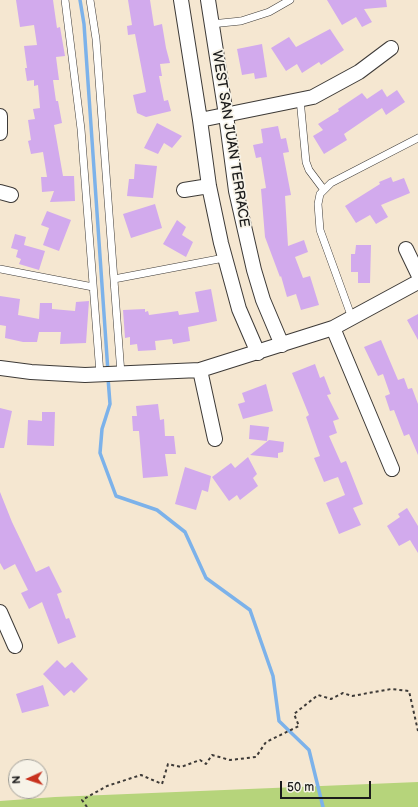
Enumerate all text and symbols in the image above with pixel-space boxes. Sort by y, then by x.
street label: WEST SAN JUAN TERRACE [208,49,252,229]
north arrow [8,759,48,799]
scale bar [282,773,373,799]
text: N [10,775,23,784]
text: 50 m [287,780,314,795]

